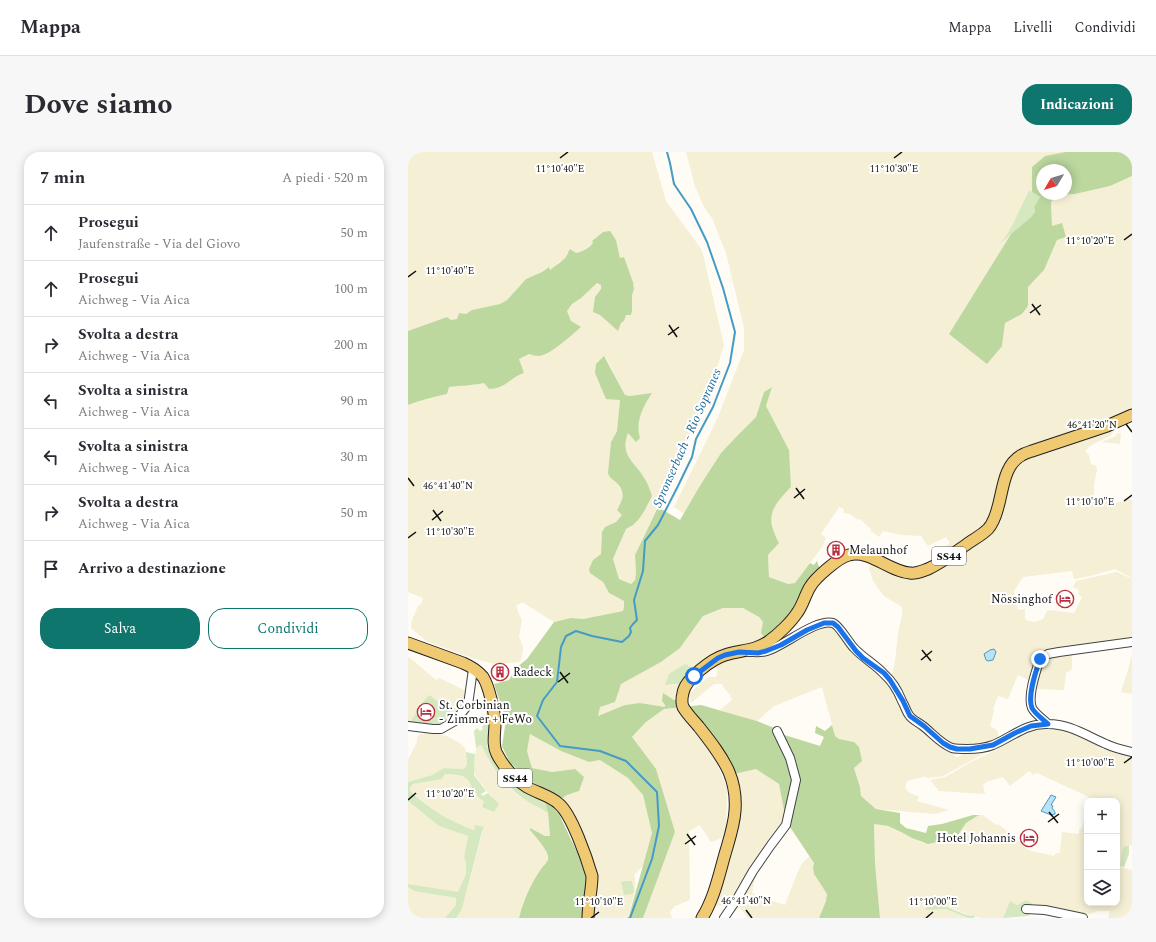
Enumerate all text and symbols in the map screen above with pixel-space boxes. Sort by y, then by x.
text: Mappa [20,13,81,42]
text: Mappa [948,17,991,38]
text: Livelli [1013,17,1053,38]
text: Condividi [1075,17,1136,38]
text: Dove siamo [24,83,173,126]
button: Indicazioni [1022,84,1132,125]
text: 11°10'40"E [536,161,584,177]
text: 11°10'30"E [870,161,918,177]
north arrow [1036,164,1072,200]
text: 7 min [40,165,85,191]
text: A piedi · 520 m [282,168,368,188]
text: Prosegui [78,211,139,234]
icon: ahead [40,222,62,244]
text: 50 m [341,223,368,243]
text: 11°10'20"E [1066,233,1114,249]
text: Jaufenstraße - Via del Giovo [78,234,240,254]
text: 11°10'40"E [426,263,474,279]
text: Prosegui [78,267,139,290]
icon: ahead [40,278,62,300]
text: 100 m [334,279,368,299]
text: Aichweg - Via Aica [78,290,190,310]
text: Svolta a destra [78,323,179,346]
icon: right [40,334,62,356]
text: 200 m [334,335,368,355]
text: Aichweg - Via Aica [78,346,190,366]
water label: Spronserbach - Rio Sopranes [647,365,727,511]
text: Svolta a sinistra [78,379,188,402]
icon: left [40,390,62,412]
text: 90 m [341,391,368,411]
text: Aichweg - Via Aica [78,402,190,422]
text: 46°41'20"N [1067,417,1117,433]
text: Svolta a sinistra [78,435,188,458]
icon: left [40,446,62,468]
text: 30 m [341,447,368,467]
text: Aichweg - Via Aica [78,458,190,478]
text: 46°41'40"N [423,478,473,494]
text: Svolta a destra [78,491,179,514]
text: 11°10'10"E [1066,494,1114,510]
icon: right [40,502,62,524]
text: 50 m [341,503,368,523]
text: Aichweg - Via Aica [78,514,190,534]
text: 11°10'30"E [426,524,474,540]
building icon: Melaunhof [826,540,846,560]
place label: Melaunhof [849,541,908,560]
road number: SS44 [932,547,966,565]
text: Arrivo a destinazione [78,557,226,580]
icon: arrive [40,558,62,580]
hotel icon: Nössinghof [1055,589,1075,609]
place label: Nössinghof [991,590,1053,609]
button: Salva [40,608,200,649]
button: Condividi [208,608,368,649]
route end [1031,650,1049,668]
building icon: Radeck [490,662,510,682]
place label: Radeck [513,663,552,682]
route start [685,667,703,685]
place label: St. Corbinian - Zimmer + FeWo [439,696,532,729]
hotel icon: St. Corbinian - Zimmer + FeWo [416,702,436,722]
text: 11°10'00"E [1066,755,1114,771]
road number: SS44 [498,769,532,787]
text: 11°10'20"E [426,786,474,802]
map controls [1084,798,1120,906]
button: + [1084,798,1120,834]
hotel icon: Hotel Johannis [1019,828,1039,848]
place label: Hotel Johannis [937,829,1016,848]
button: − [1084,834,1120,870]
button: layers [1084,870,1120,906]
text: 46°41'40"N [721,893,771,909]
text: 11°10'10"E [575,894,623,910]
text: 11°10'00"E [909,894,957,910]

